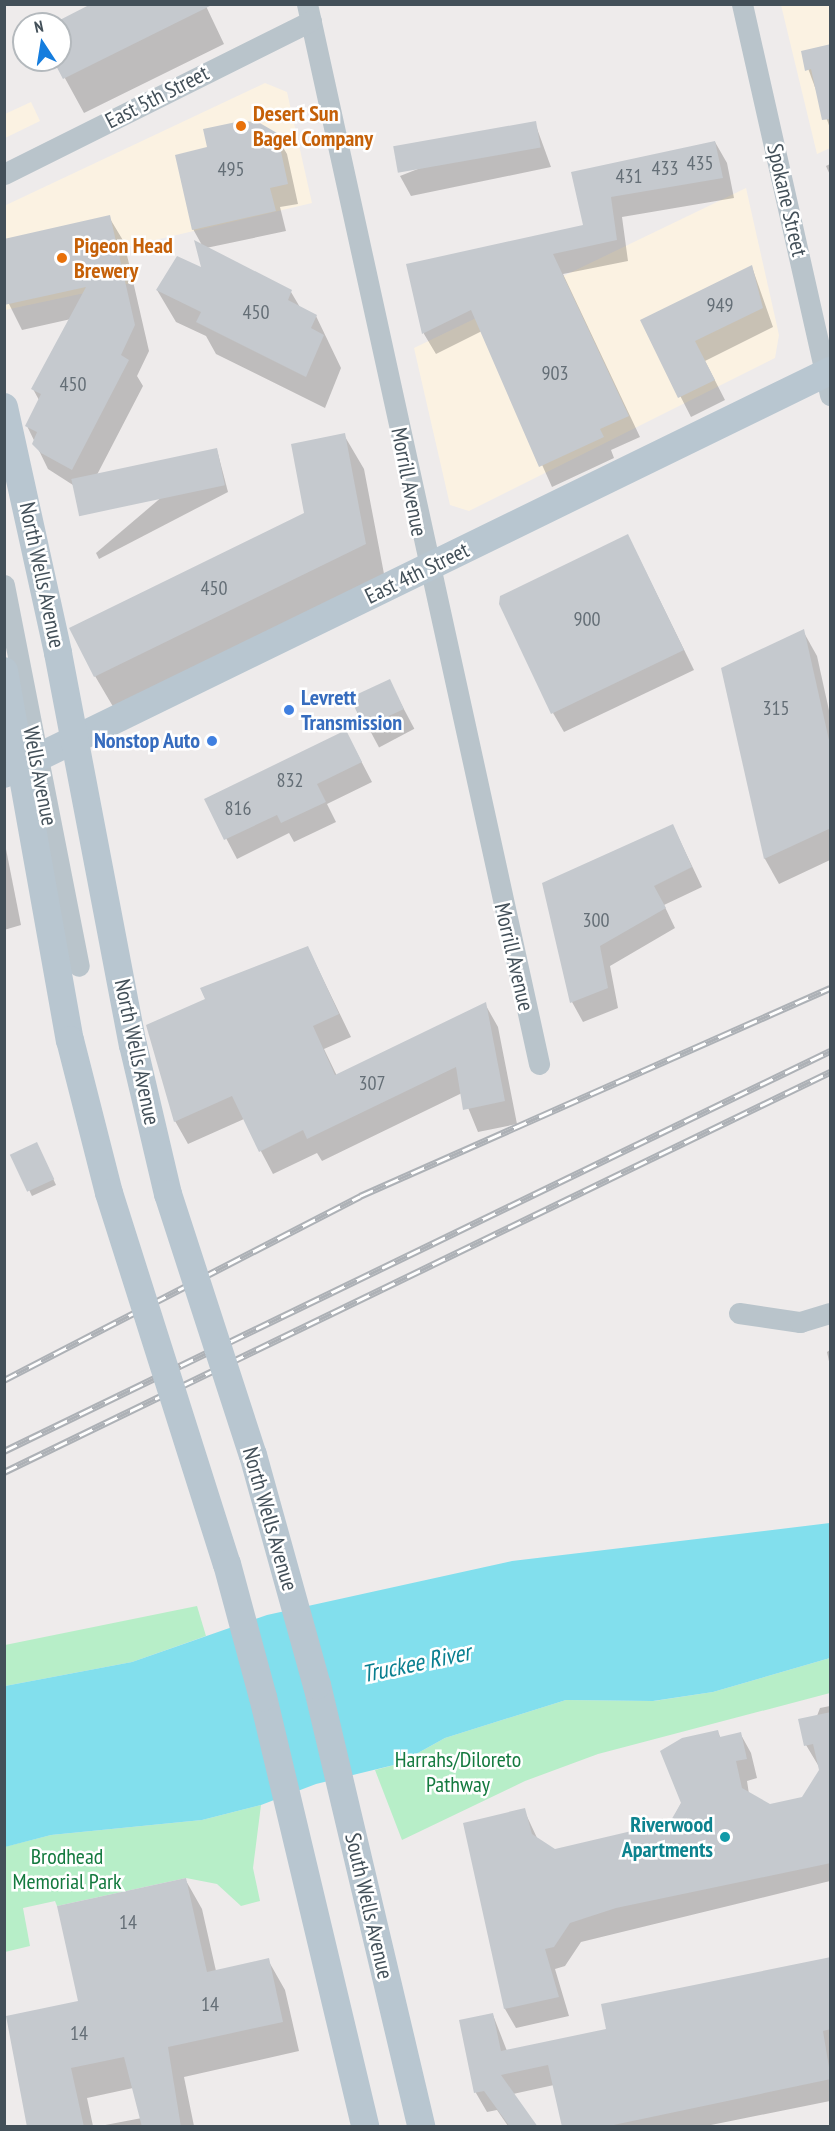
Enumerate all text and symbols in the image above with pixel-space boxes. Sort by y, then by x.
north arrow [12,12,72,72]
text: N [32,16,45,37]
street label: East 5th Street [101,60,213,134]
place label: Desert Sun Bagel Company [253,100,373,152]
marker: Desert Sun Bagel Company [234,119,248,133]
street label: Spokane Street [761,141,813,259]
house number: 435 [687,151,713,175]
house number: 433 [652,156,678,180]
house number: 495 [218,157,244,181]
house number: 431 [616,164,642,188]
place label: Pigeon Head Brewery [74,232,173,284]
marker: Pigeon Head Brewery [55,251,69,265]
house number: 949 [707,293,733,317]
house number: 450 [243,300,269,324]
house number: 903 [542,361,568,385]
house number: 450 [60,372,86,396]
street label: Morrill Avenue [385,425,433,539]
street label: North Wells Avenue [14,499,70,651]
street label: East 4th Street [361,537,473,609]
house number: 450 [201,576,227,600]
house number: 900 [574,607,600,631]
place label: Levrett Transmission [301,684,402,736]
house number: 315 [763,696,789,720]
marker: Levrett Transmission [282,703,296,717]
street label: Wells Avenue [17,724,63,828]
place label: Nonstop Auto [93,728,200,754]
marker: Nonstop Auto [205,734,219,748]
house number: 832 [277,768,303,792]
house number: 816 [225,796,251,820]
street label: Morrill Avenue [489,900,539,1014]
house number: 300 [583,908,609,932]
street label: North Wells Avenue [109,976,165,1128]
house number: 307 [359,1071,385,1095]
street label: North Wells Avenue [237,1444,303,1594]
water label: Truckee River [359,1637,473,1689]
park label: Harrahs/Diloreto Pathway [395,1746,521,1798]
place label: Riverwood Apartments [622,1811,713,1862]
street label: South Wells Avenue [339,1830,399,1982]
marker: Riverwood Apartments [718,1830,732,1844]
park label: Brodhead Memorial Park [12,1843,122,1894]
house number: 14 [119,1910,137,1934]
house number: 14 [201,1992,219,2016]
house number: 14 [70,2021,88,2045]

